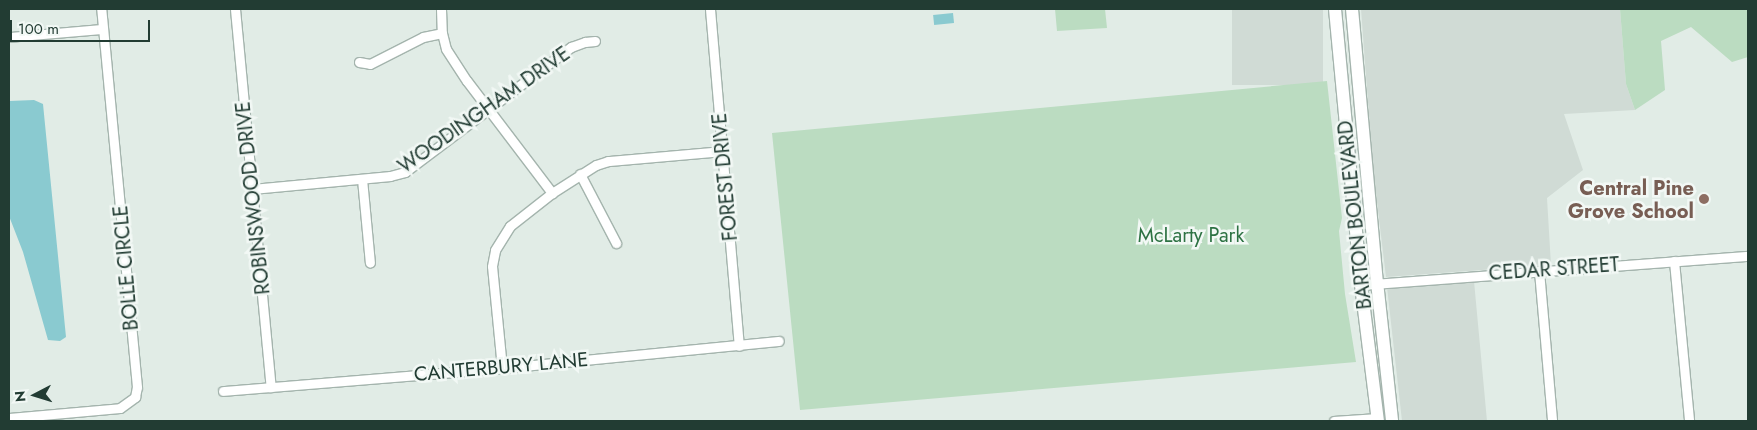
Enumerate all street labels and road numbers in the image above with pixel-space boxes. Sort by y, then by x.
street label: WOODINGHAM DRIVE [393,42,575,178]
street label: ROBINSWOOD DRIVE [231,100,275,296]
street label: FOREST DRIVE [707,112,743,242]
street label: BARTON BOULEVARD [1333,119,1377,311]
street label: BOLLE CIRCLE [109,204,143,332]
street label: CEDAR STREET [1488,252,1620,286]
street label: CANTERBURY LANE [413,347,589,387]

